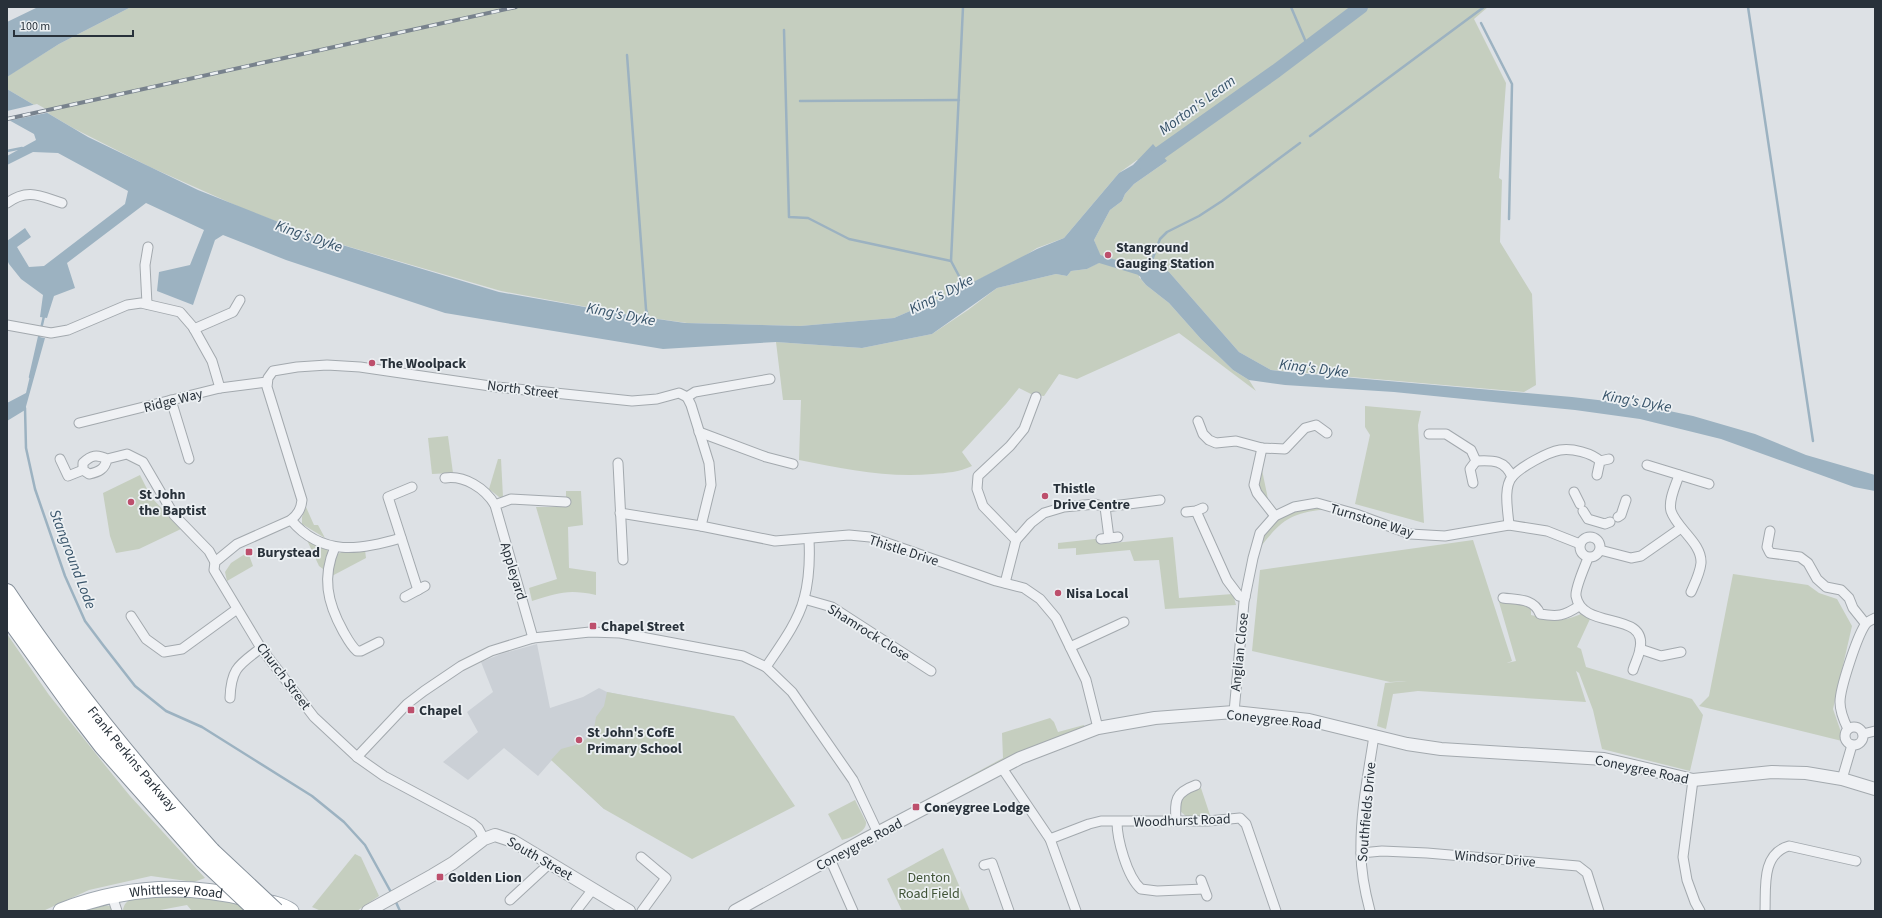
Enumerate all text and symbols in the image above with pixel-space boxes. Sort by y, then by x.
scale bar [14,12,133,38]
text: 100 m [20,18,50,35]
water label: Morton's Leam [1155,70,1240,140]
water label: King's Dyke [272,215,345,258]
place label: Stanground Gauging Station [1116,238,1214,274]
marker: Stanground Gauging Station [1103,250,1113,260]
water label: King's Dyke [905,269,977,320]
water label: King's Dyke [585,298,657,331]
place label: The Woolpack [380,354,467,374]
water label: King's Dyke [1278,354,1350,383]
marker: The Woolpack [367,358,377,368]
street label: North Street [486,376,560,404]
street label: Ridge Way [142,384,205,418]
water label: King's Dyke [1601,385,1673,418]
place label: Thistle Drive Centre [1053,479,1130,515]
place label: St John the Baptist [139,485,207,521]
marker: Thistle Drive Centre [1040,491,1050,501]
marker: St John the Baptist [126,497,136,507]
street label: Turnstone Way [1327,499,1416,543]
water label: Stanground Lode [44,506,101,612]
street label: Thistle Drive [866,530,941,572]
street label: Appleyard [495,540,531,603]
place label: Burystead [257,543,320,563]
marker: Burystead [244,547,254,557]
place label: Nisa Local [1066,584,1128,604]
marker: Nisa Local [1053,588,1063,598]
street label: Shamrock Close [823,599,914,666]
street label: Anglian Close [1226,612,1254,692]
place label: Chapel Street [601,617,685,637]
marker: Chapel Street [588,621,598,631]
street label: Church Street [251,639,315,715]
place label: Chapel [419,701,462,721]
street label: Frank Perkins Parkway [82,702,182,817]
marker: Chapel [406,705,416,715]
street label: Coneygree Road [1225,705,1322,735]
place label: St John's CofE Primary School [587,723,682,759]
marker: St John's CofE Primary School [574,735,584,745]
street label: Coneygree Road [1593,750,1690,790]
street label: Southfields Drive [1353,761,1381,863]
place label: Coneygree Lodge [924,798,1030,818]
marker: Coneygree Lodge [911,802,921,812]
street label: Woodhurst Road [1133,809,1231,833]
street label: Coneygree Road [813,814,906,876]
street label: South Street [503,832,576,886]
street label: Windsor Drive [1454,845,1536,873]
place label: Golden Lion [448,868,522,888]
park label: Denton Road Field [898,868,960,904]
marker: Golden Lion [435,872,445,882]
street label: Whittlesey Road [128,880,224,904]

